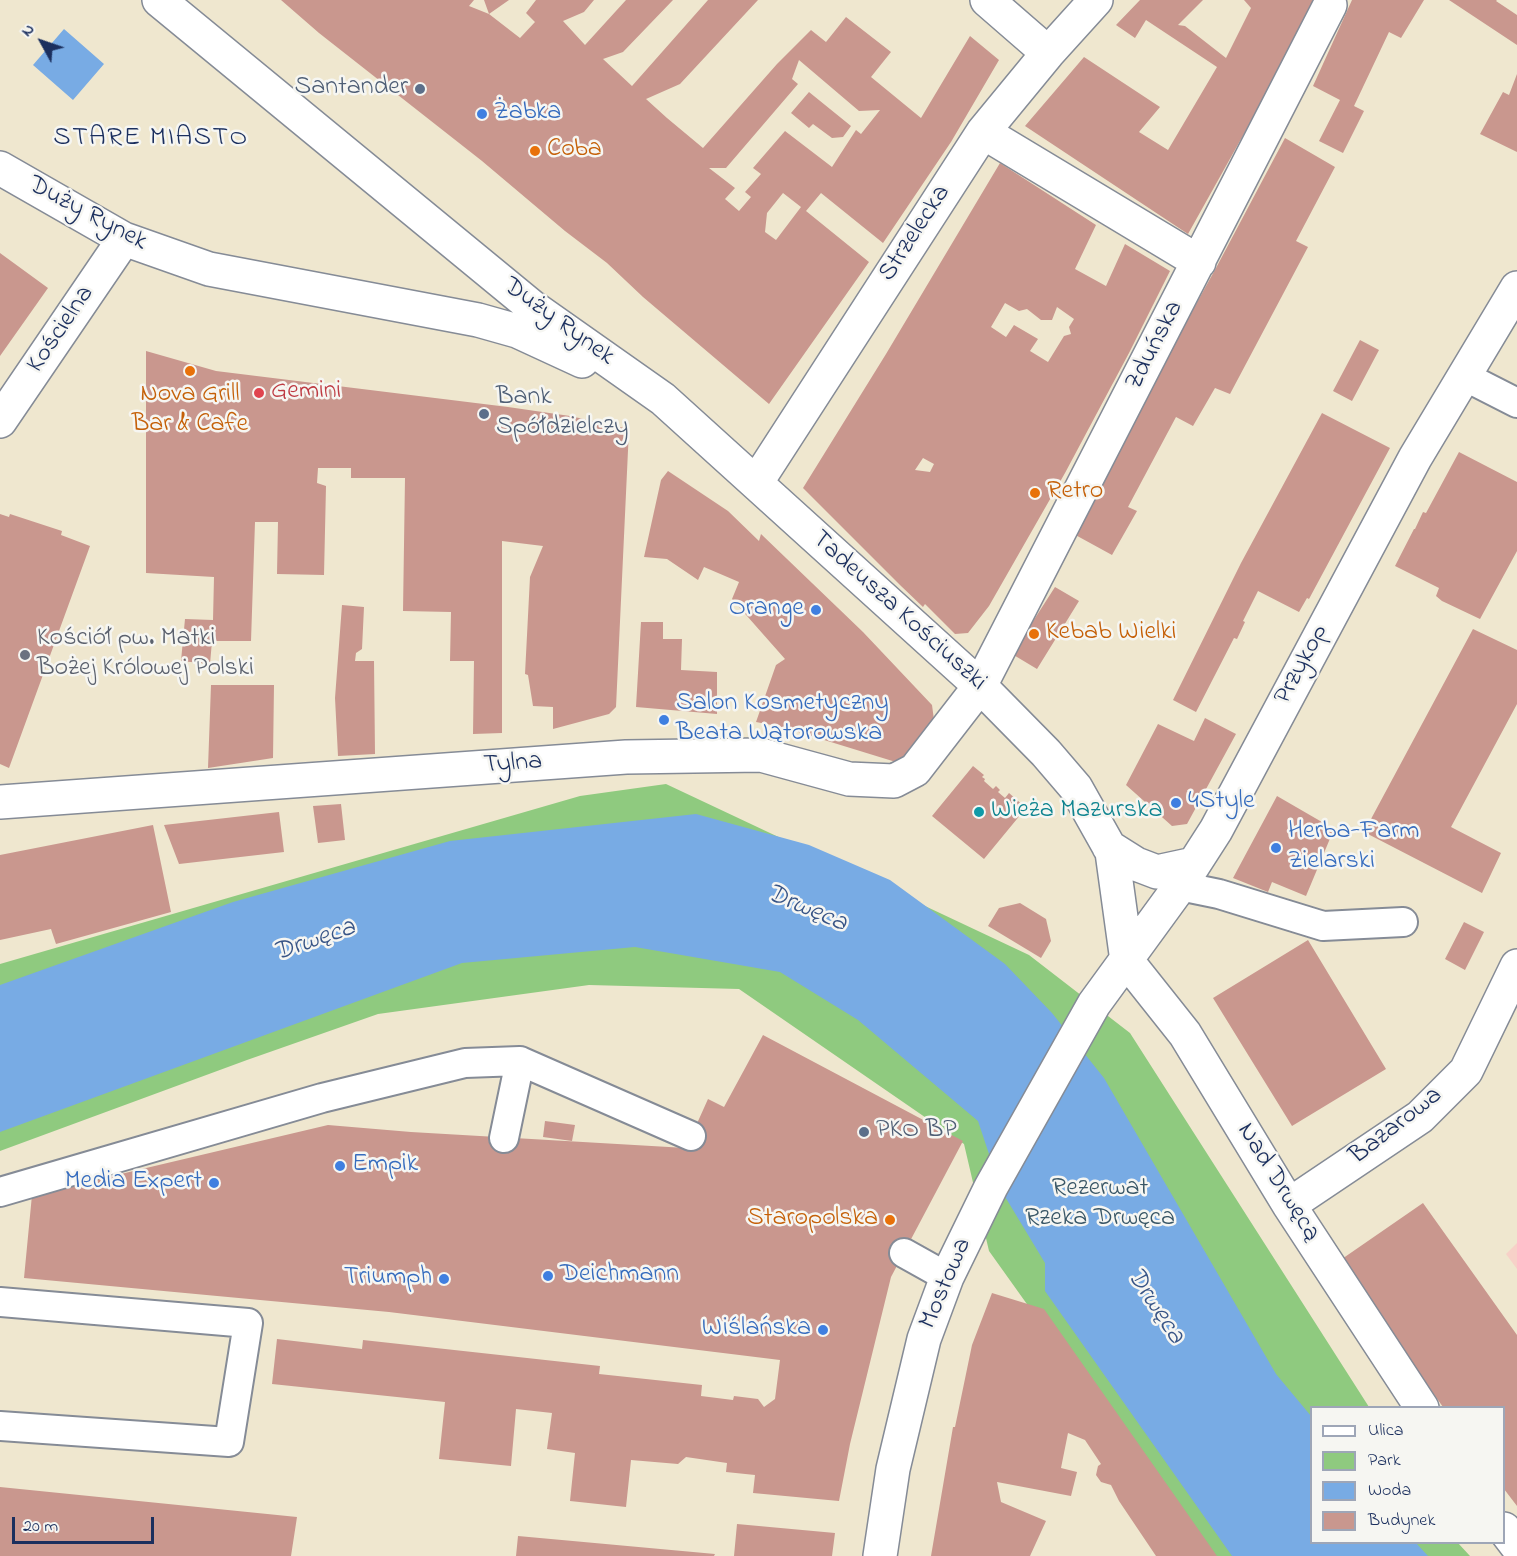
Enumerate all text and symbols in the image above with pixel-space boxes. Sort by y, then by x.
north arrow [12,12,72,72]
text: N [16,19,41,42]
place label: Santander [295,73,408,105]
marker: Santander [413,82,427,96]
place label: Żabka [494,98,561,130]
marker: Żabka [475,107,489,121]
district label: STARE MIASTO [53,124,249,156]
place label: Coba [547,135,602,167]
marker: Coba [528,144,542,158]
street label: Duży Rynek [22,171,152,259]
street label: Strzelecka [873,180,959,288]
street label: Duży Rynek [496,272,620,374]
street label: Kościelna [22,280,102,380]
street label: Zduńska [1120,296,1192,396]
marker: Nova Grill Bar & Cafe [183,364,197,378]
place label: Gemini [271,377,341,409]
place label: Nova Grill Bar & Cafe [132,380,248,442]
place label: Bank Spółdzielczy [496,383,629,444]
marker: Gemini [252,386,266,400]
marker: Bank Spółdzielczy [477,407,491,421]
place label: Retro [1047,477,1103,509]
marker: Retro [1028,486,1042,500]
street label: Tadeusza Kościuszki [804,525,992,699]
place label: Orange [729,594,804,626]
marker: Orange [809,603,823,617]
place label: Kebab Wielki [1046,618,1176,650]
street label: Przykop [1269,620,1337,710]
place label: Kościół pw. Matki Bożej Królowej Polski [37,624,254,686]
marker: Kebab Wielki [1027,627,1041,641]
marker: Kościół pw. Matki Bożej Królowej Polski [18,648,32,662]
place label: Salon Kosmetyczny Beata Wątorowska [676,689,889,750]
marker: Salon Kosmetyczny Beata Wątorowska [657,713,671,727]
street label: Tylna [483,747,543,783]
place label: 4Style [1188,787,1255,819]
place label: Wieża Mazurska [991,796,1162,828]
marker: 4Style [1169,796,1183,810]
marker: Wieża Mazurska [972,805,986,819]
place label: Herba-Farm Zielarski [1288,817,1419,879]
marker: Herba-Farm Zielarski [1269,841,1283,855]
water label: Drwęca [761,879,851,941]
water label: Drwęca [270,913,360,971]
street label: Bazarowa [1344,1081,1450,1173]
place label: PKO BP [876,1116,957,1148]
street label: Nad Drwęcą [1228,1118,1326,1248]
marker: PKO BP [857,1125,871,1139]
place label: Empik [352,1150,418,1182]
marker: Empik [333,1159,347,1173]
place label: Media Expert [65,1167,202,1199]
park label: Rezerwat Rzeka Drwęca [1025,1174,1175,1236]
marker: Media Expert [207,1176,221,1190]
place label: Staropolska [747,1204,878,1236]
marker: Staropolska [883,1213,897,1227]
street label: Mostowa [914,1234,980,1334]
place label: Deichmann [560,1260,679,1292]
place label: Triumph [344,1263,432,1295]
water label: Drwęca [1117,1263,1191,1351]
marker: Deichmann [541,1269,555,1283]
marker: Triumph [437,1272,451,1286]
place label: Wiślańska [702,1314,811,1346]
marker: Wiślańska [816,1323,830,1337]
legend [1310,1406,1505,1544]
text: Ulica [1368,1418,1403,1444]
text: Park [1368,1448,1401,1474]
text: Woda [1368,1478,1411,1504]
scale bar [15,1505,158,1543]
text: Budynek [1368,1508,1435,1534]
text: 20 m [23,1514,58,1540]

